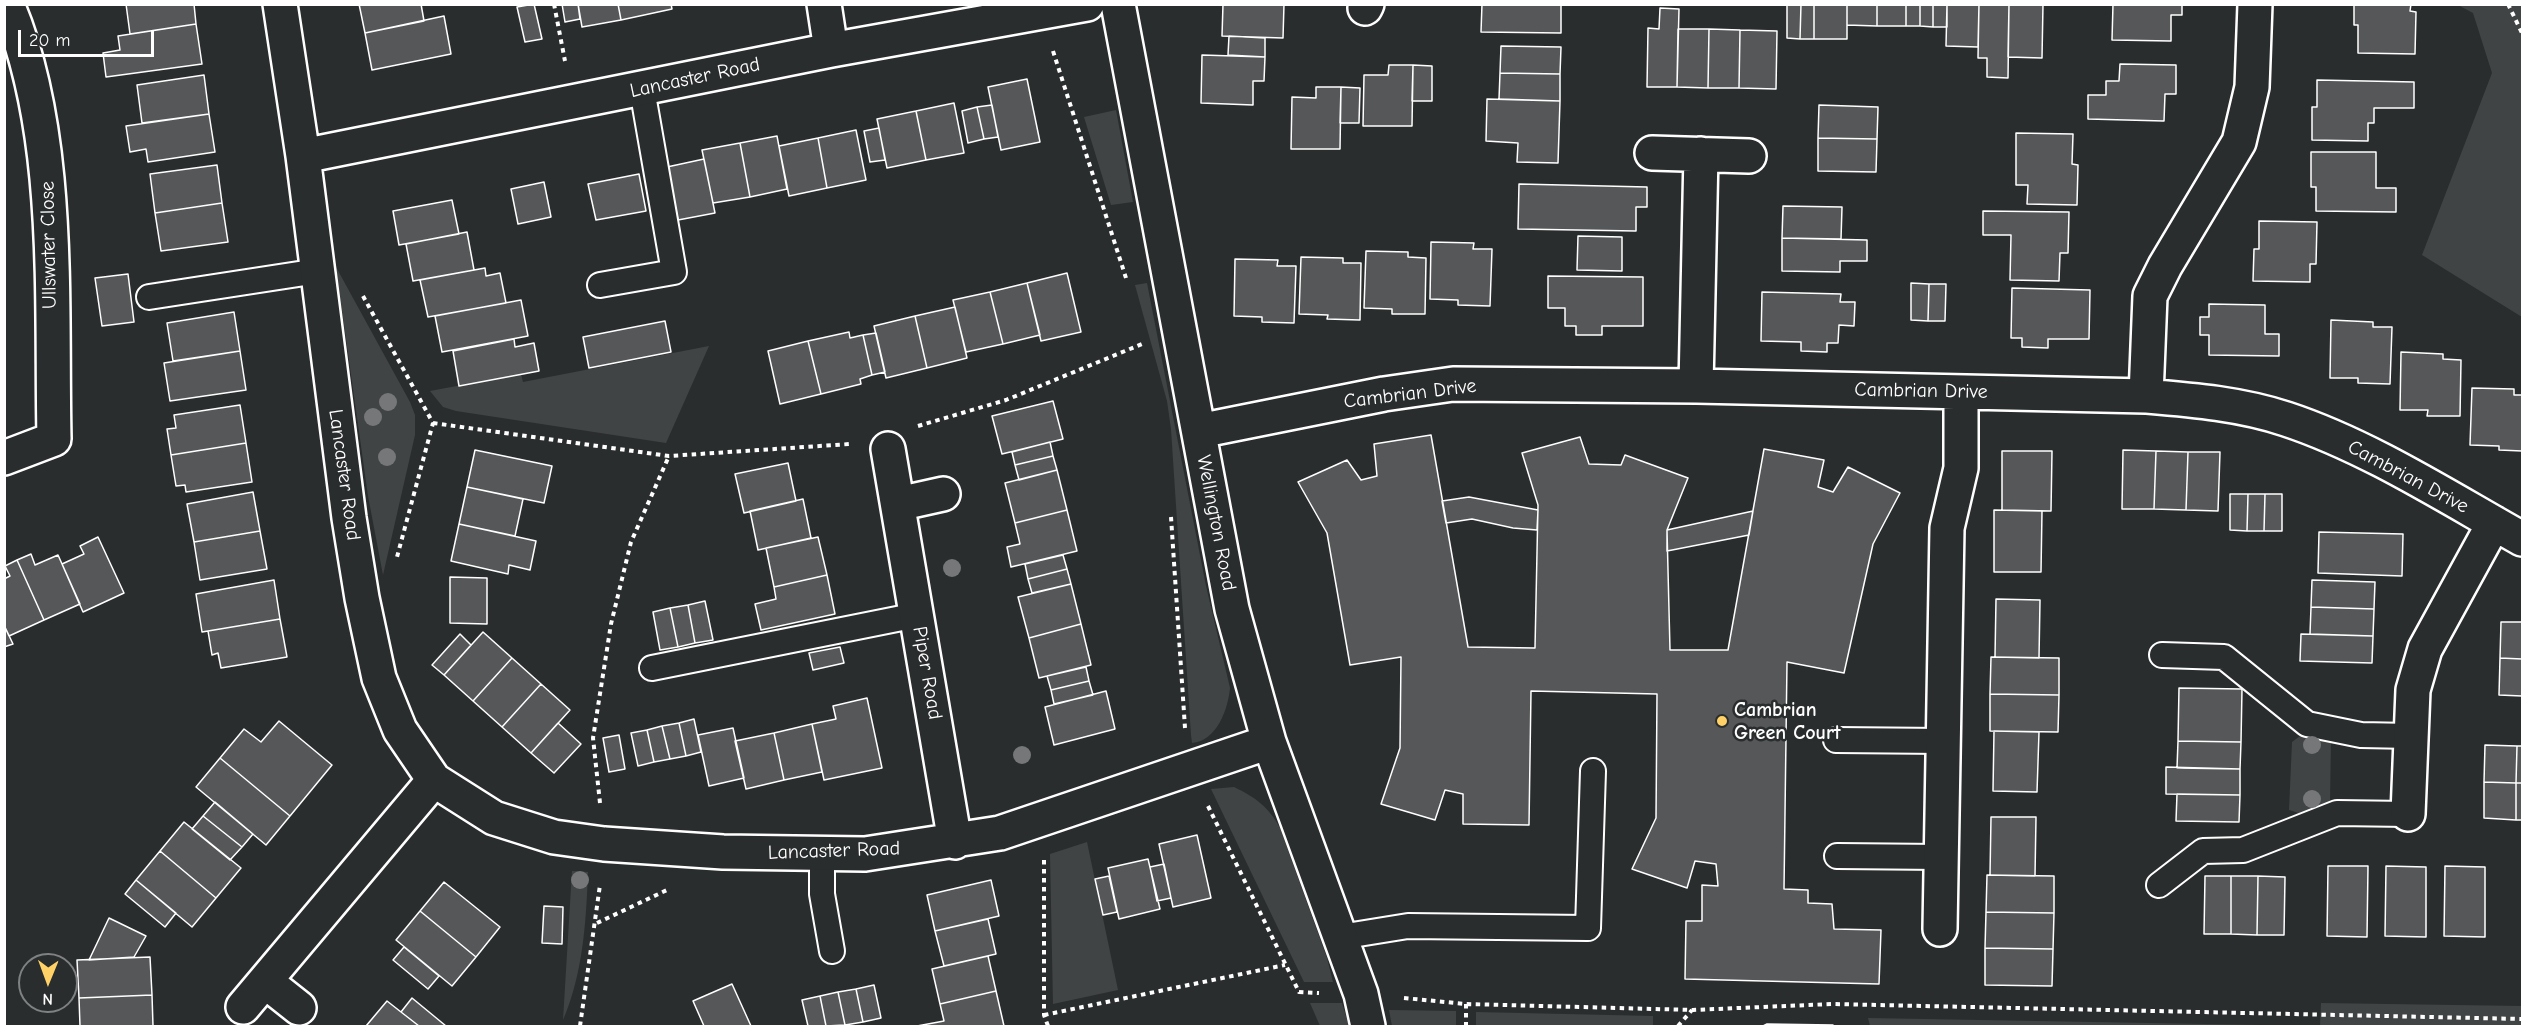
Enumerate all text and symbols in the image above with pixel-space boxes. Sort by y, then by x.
scale bar [21,18,158,56]
text: 20 m [29,30,70,51]
street label: Lancaster Road [628,53,762,103]
street label: Ullswater Close [36,181,62,309]
street label: Cambrian Drive [1342,374,1478,414]
street label: Cambrian Drive [1854,378,1988,404]
street label: Lancaster Road [323,408,365,542]
street label: Cambrian Drive [2343,435,2473,519]
street label: Wellington Road [1191,453,1241,593]
street label: Piper Road [907,625,947,721]
place label: Cambrian Green Court [1734,698,1841,745]
marker: Cambrian Green Court [1715,714,1729,728]
street label: Lancaster Road [767,837,901,865]
north arrow [18,953,78,1013]
text: N [42,990,53,1008]

